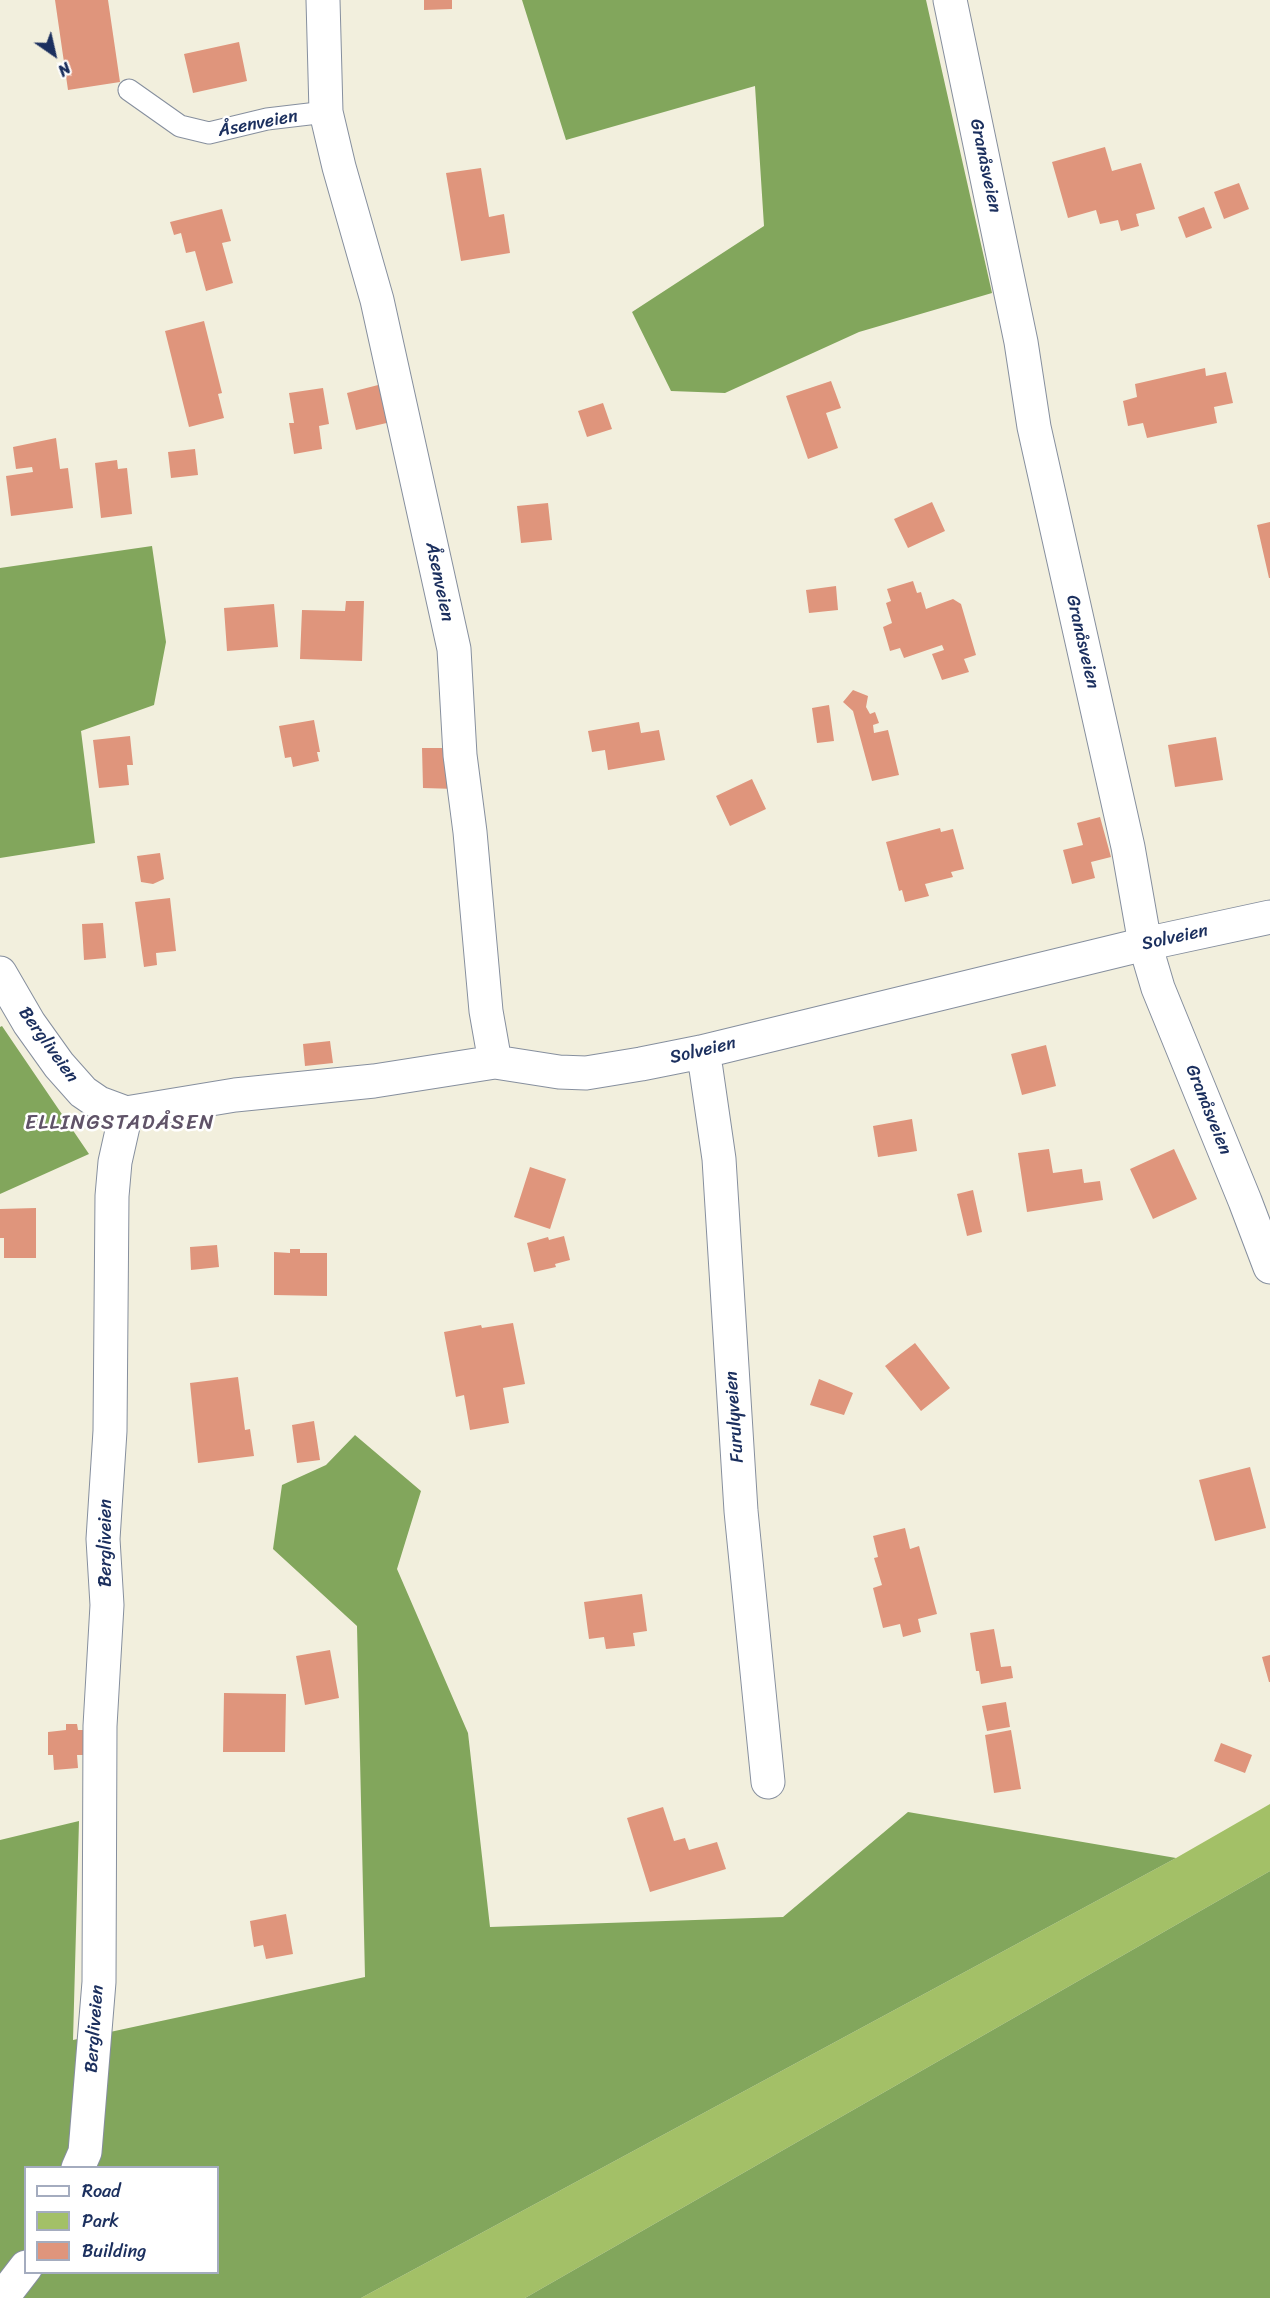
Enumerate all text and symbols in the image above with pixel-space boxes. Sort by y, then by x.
north arrow [24,24,84,84]
text: N [52,54,77,84]
street label: Åsenveien [216,106,300,142]
street label: Granåsveien [965,117,1005,215]
street label: Åsenveien [420,540,458,624]
street label: Granåsveien [1061,593,1103,691]
street label: Solveien [1140,920,1210,956]
street label: Bergliveien [13,1003,83,1087]
street label: Solveien [668,1033,738,1069]
street label: Granåsveien [1180,1062,1236,1158]
district label: ELLINGSTADÅSEN [26,1111,214,1137]
street label: Furulyveien [721,1370,749,1464]
street label: Bergliveien [95,1499,117,1587]
street label: Bergliveien [81,1984,109,2074]
legend [24,2166,219,2274]
text: Road [82,2175,121,2207]
text: Park [82,2205,119,2237]
text: Building [82,2235,146,2267]

